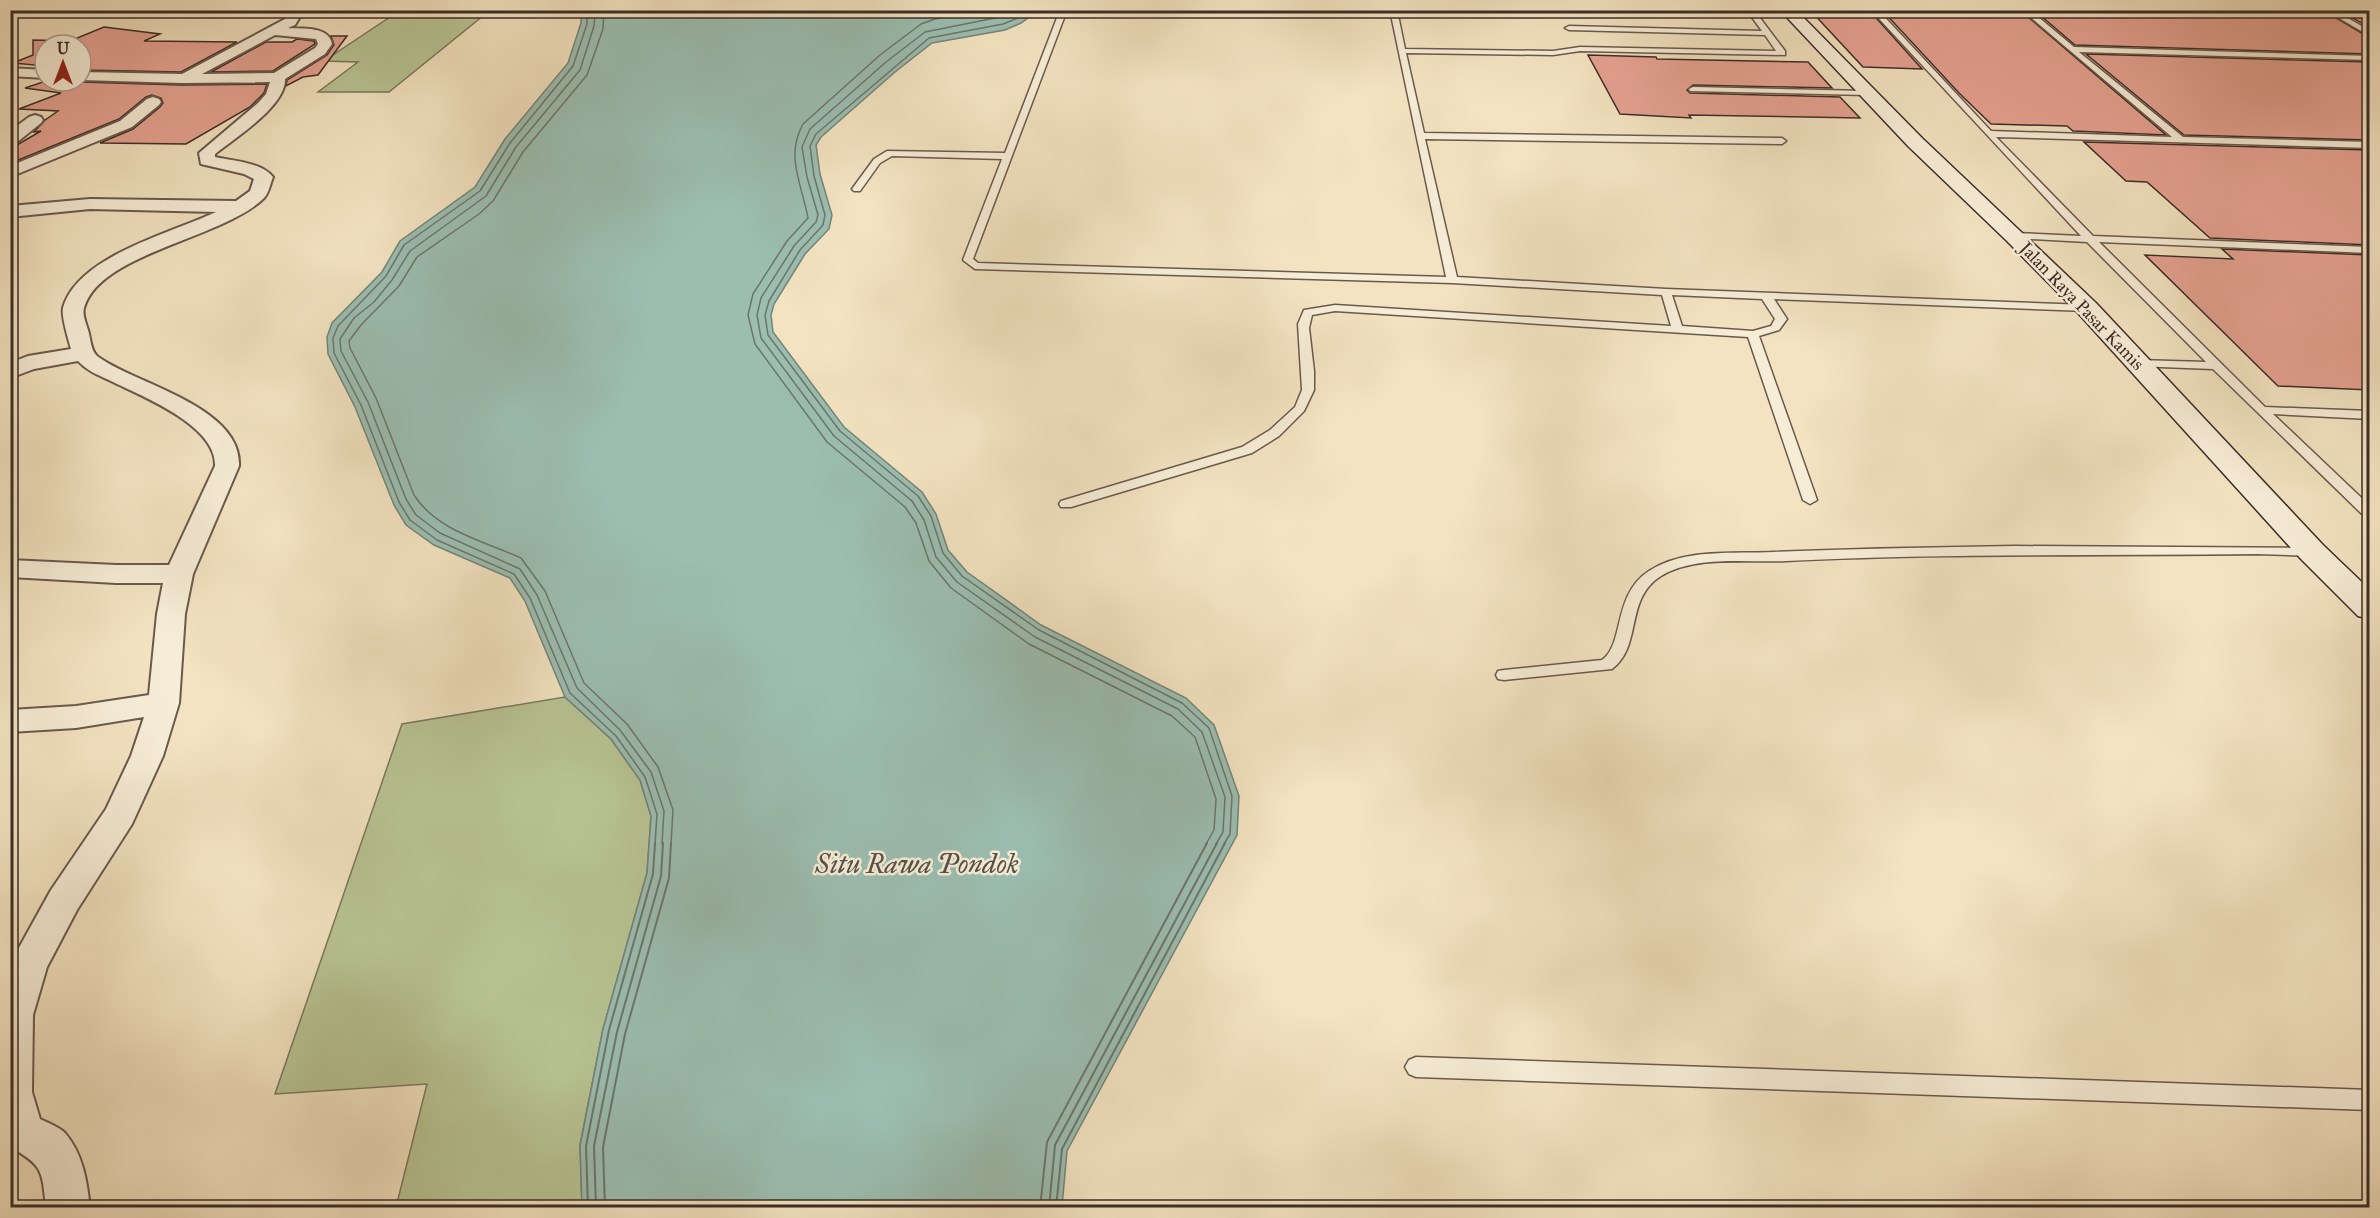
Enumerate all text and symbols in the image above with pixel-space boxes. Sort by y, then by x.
north arrow [33,33,93,93]
text: U [57,39,70,58]
street label: Jalan Raya Pasar Kamis [2013,236,2149,375]
water label: Situ Rawa Pondok [814,847,1019,880]

